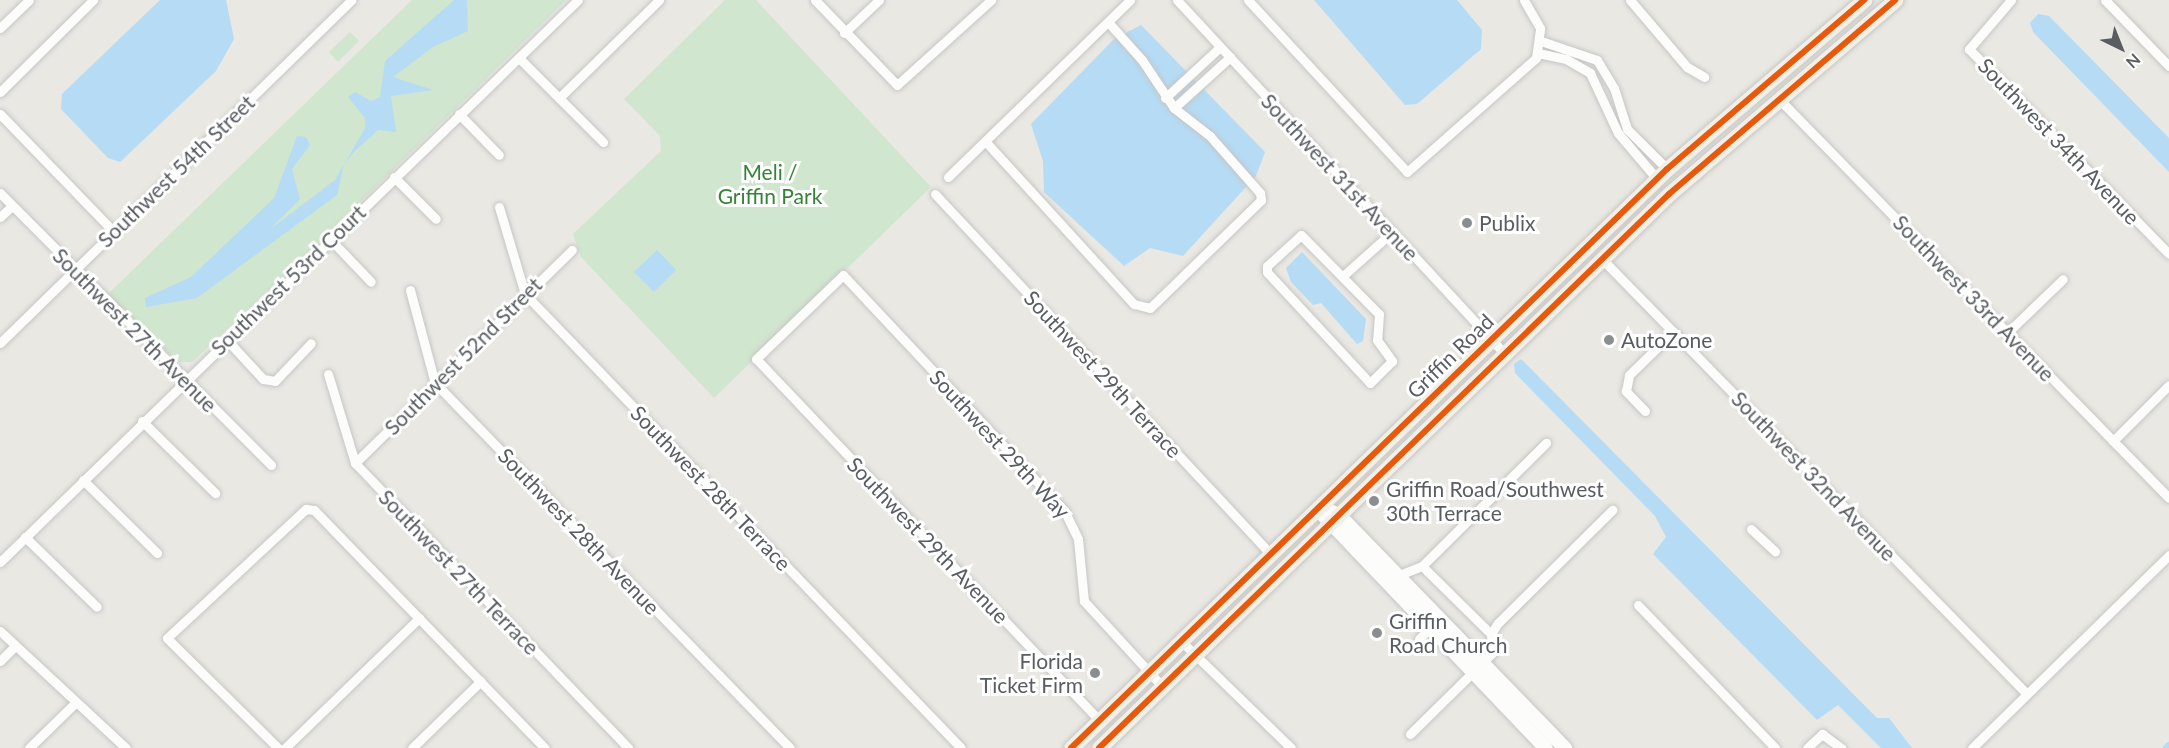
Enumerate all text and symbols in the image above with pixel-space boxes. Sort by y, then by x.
north arrow [2091,18,2151,78]
text: N [2123,50,2145,73]
street label: Southwest 34th Avenue [1973,52,2145,230]
street label: Southwest 31st Avenue [1256,88,1424,266]
street label: Southwest 54th Street [92,90,260,252]
park label: Meli / Griffin Park [718,159,822,209]
street label: Southwest 53rd Court [206,200,370,360]
street label: Southwest 33rd Avenue [1888,209,2060,387]
place label: Publix [1479,210,1535,236]
marker: Publix [1460,216,1474,230]
street label: Southwest 27th Avenue [48,243,222,417]
street label: Southwest 52nd Street [379,272,547,440]
street label: Southwest 29th Terrace [1019,285,1187,463]
street label: Griffin Road [1402,309,1498,403]
place label: AutoZone [1621,327,1712,353]
marker: AutoZone [1602,333,1616,347]
street label: Southwest 29th Way [925,364,1075,524]
street label: Southwest 32nd Avenue [1726,386,1902,566]
street label: Southwest 28th Terrace [626,400,796,576]
street label: Southwest 28th Avenue [493,442,665,620]
street label: Southwest 29th Avenue [842,451,1014,629]
place label: Griffin Road/Southwest 30th Terrace [1386,476,1604,526]
street label: Southwest 27th Terrace [374,484,544,660]
marker: Griffin Road/Southwest 30th Terrace [1367,494,1381,508]
place label: Griffin Road Church [1389,608,1507,658]
marker: Griffin Road Church [1370,626,1384,640]
place label: Florida Ticket Firm [980,648,1083,698]
marker: Florida Ticket Firm [1088,666,1102,680]

